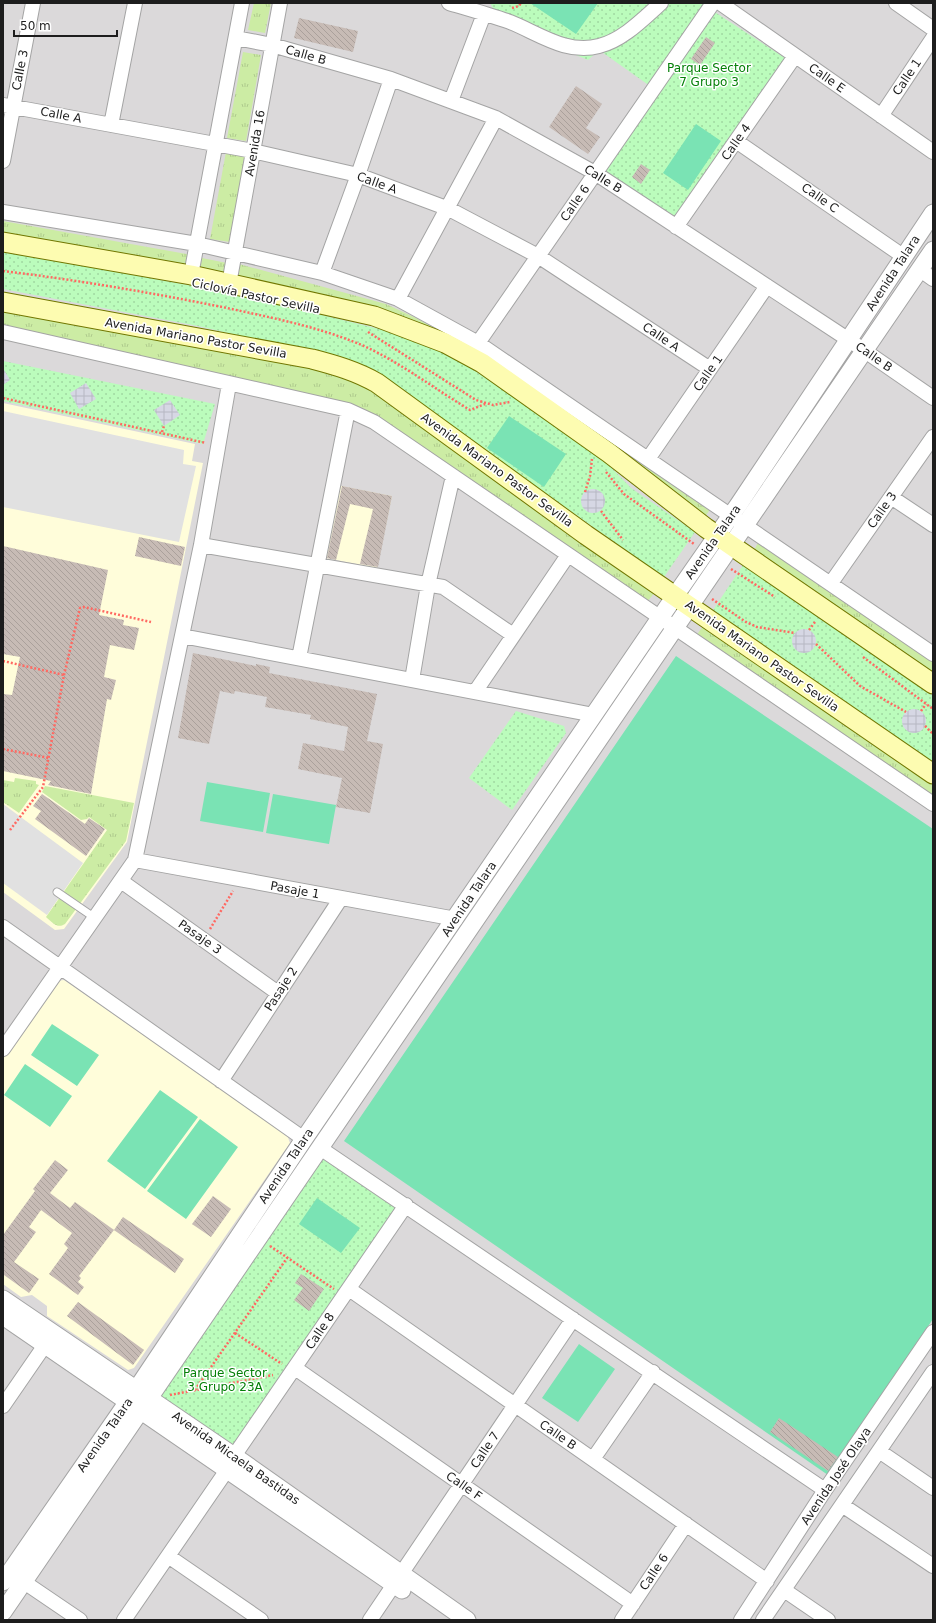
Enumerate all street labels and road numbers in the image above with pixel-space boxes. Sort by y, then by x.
street label: Calle B [284,43,328,67]
street label: Calle 3 [9,48,31,92]
street label: Calle 1 [890,56,924,98]
street label: Calle E [806,60,848,96]
street label: Calle A [39,104,84,126]
street label: Avenida 16 [242,109,268,177]
street label: Calle 4 [718,121,754,163]
street label: Calle B [582,162,624,196]
street label: Calle A [355,169,400,197]
street label: Calle C [799,180,841,216]
street label: Calle 6 [557,182,593,224]
street label: Avenida Talara [863,233,923,313]
street label: Ciclovía Pastor Sevilla [190,276,322,316]
street label: Avenida Mariano Pastor Sevilla [104,315,288,361]
street label: Calle A [640,320,683,355]
street label: Calle B [853,339,895,375]
street label: Calle 1 [690,352,726,394]
street label: Avenida Mariano Pastor Sevilla [418,410,576,530]
street label: Calle 3 [864,489,900,531]
street label: Avenida Talara [682,502,744,582]
street label: Avenida Mariano Pastor Sevilla [682,597,842,715]
street label: Avenida Talara [439,859,499,939]
street label: Pasaje 1 [269,879,321,901]
street label: Pasaje 3 [176,917,224,957]
street label: Pasaje 2 [262,964,300,1014]
street label: Avenida Talara [256,1126,316,1206]
street label: Calle 8 [303,1310,337,1352]
street label: Avenida Talara [74,1395,136,1475]
street label: Avenida Micaela Bastidas [170,1409,302,1507]
street label: Calle B [537,1417,579,1453]
street label: Avenida José Olaya [798,1425,874,1527]
street label: Calle 7 [468,1429,502,1471]
street label: Calle F [443,1469,485,1503]
street label: Calle 6 [637,1551,671,1593]

